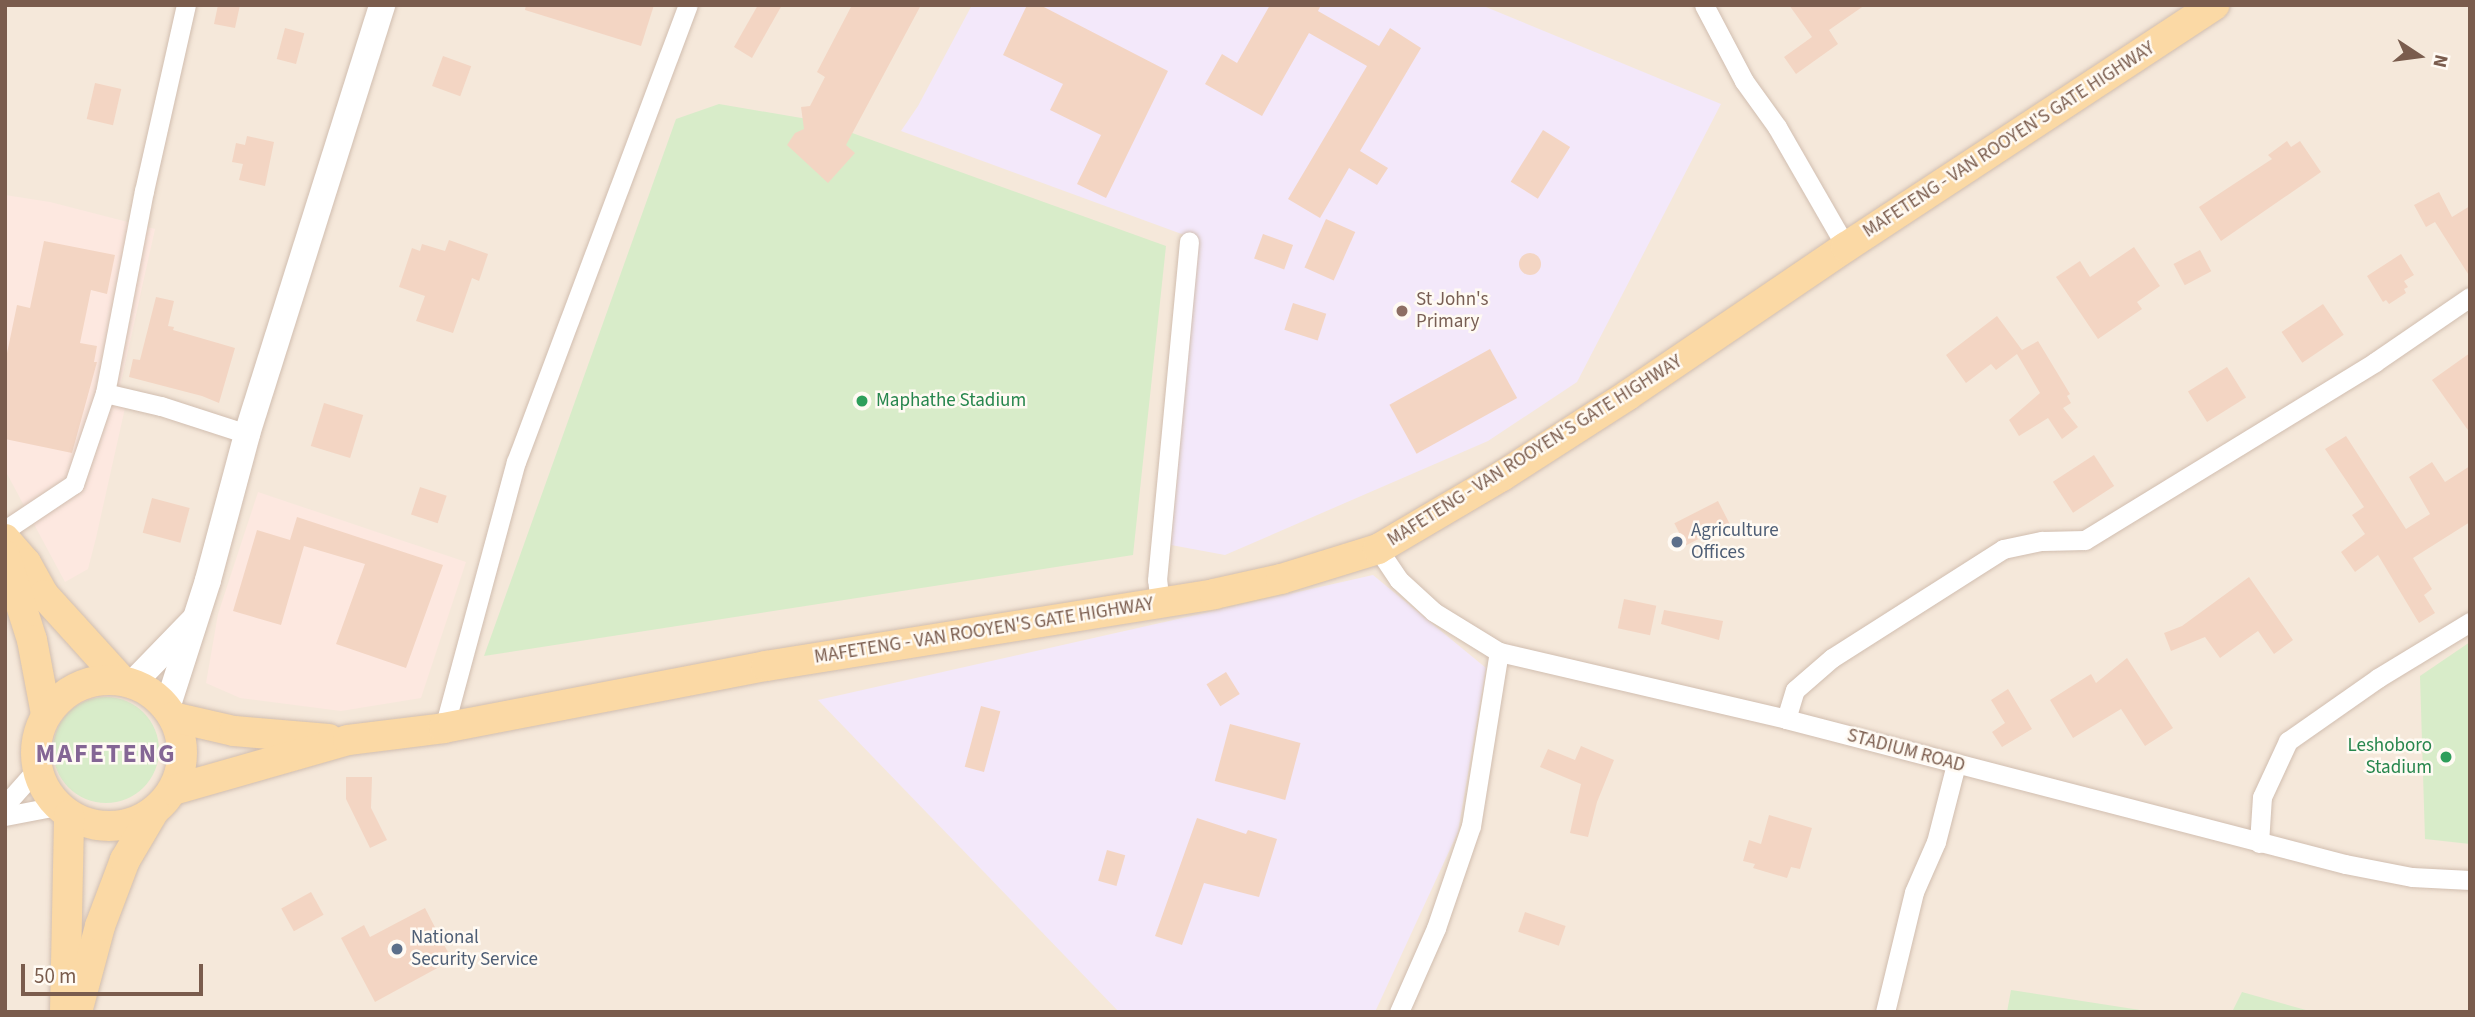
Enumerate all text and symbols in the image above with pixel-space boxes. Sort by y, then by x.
north arrow [2384,21,2454,91]
street label: MAFETENG - VAN ROOYEN'S GATE HIGHWAY [1859,37,2159,243]
text: N [2425,52,2455,70]
place label: St John's Primary [1416,289,1488,333]
marker: St John's Primary [1394,303,1410,319]
street label: MAFETENG - VAN ROOYEN'S GATE HIGHWAY [1383,350,1687,552]
place label: Maphathe Stadium [876,390,1026,412]
marker: Maphathe Stadium [854,393,870,409]
place label: Agriculture Offices [1691,520,1779,564]
marker: Agriculture Offices [1669,534,1685,550]
street label: MAFETENG - VAN ROOYEN'S GATE HIGHWAY [813,593,1155,669]
street label: STADIUM ROAD [1844,724,1968,778]
place label: Leshoboro Stadium [2347,735,2432,779]
district label: MAFETENG [36,738,176,770]
marker: Leshoboro Stadium [2438,749,2454,765]
place label: National Security Service [411,927,538,971]
marker: National Security Service [389,941,405,957]
scale bar [24,950,206,994]
text: 50 m [34,961,76,991]

